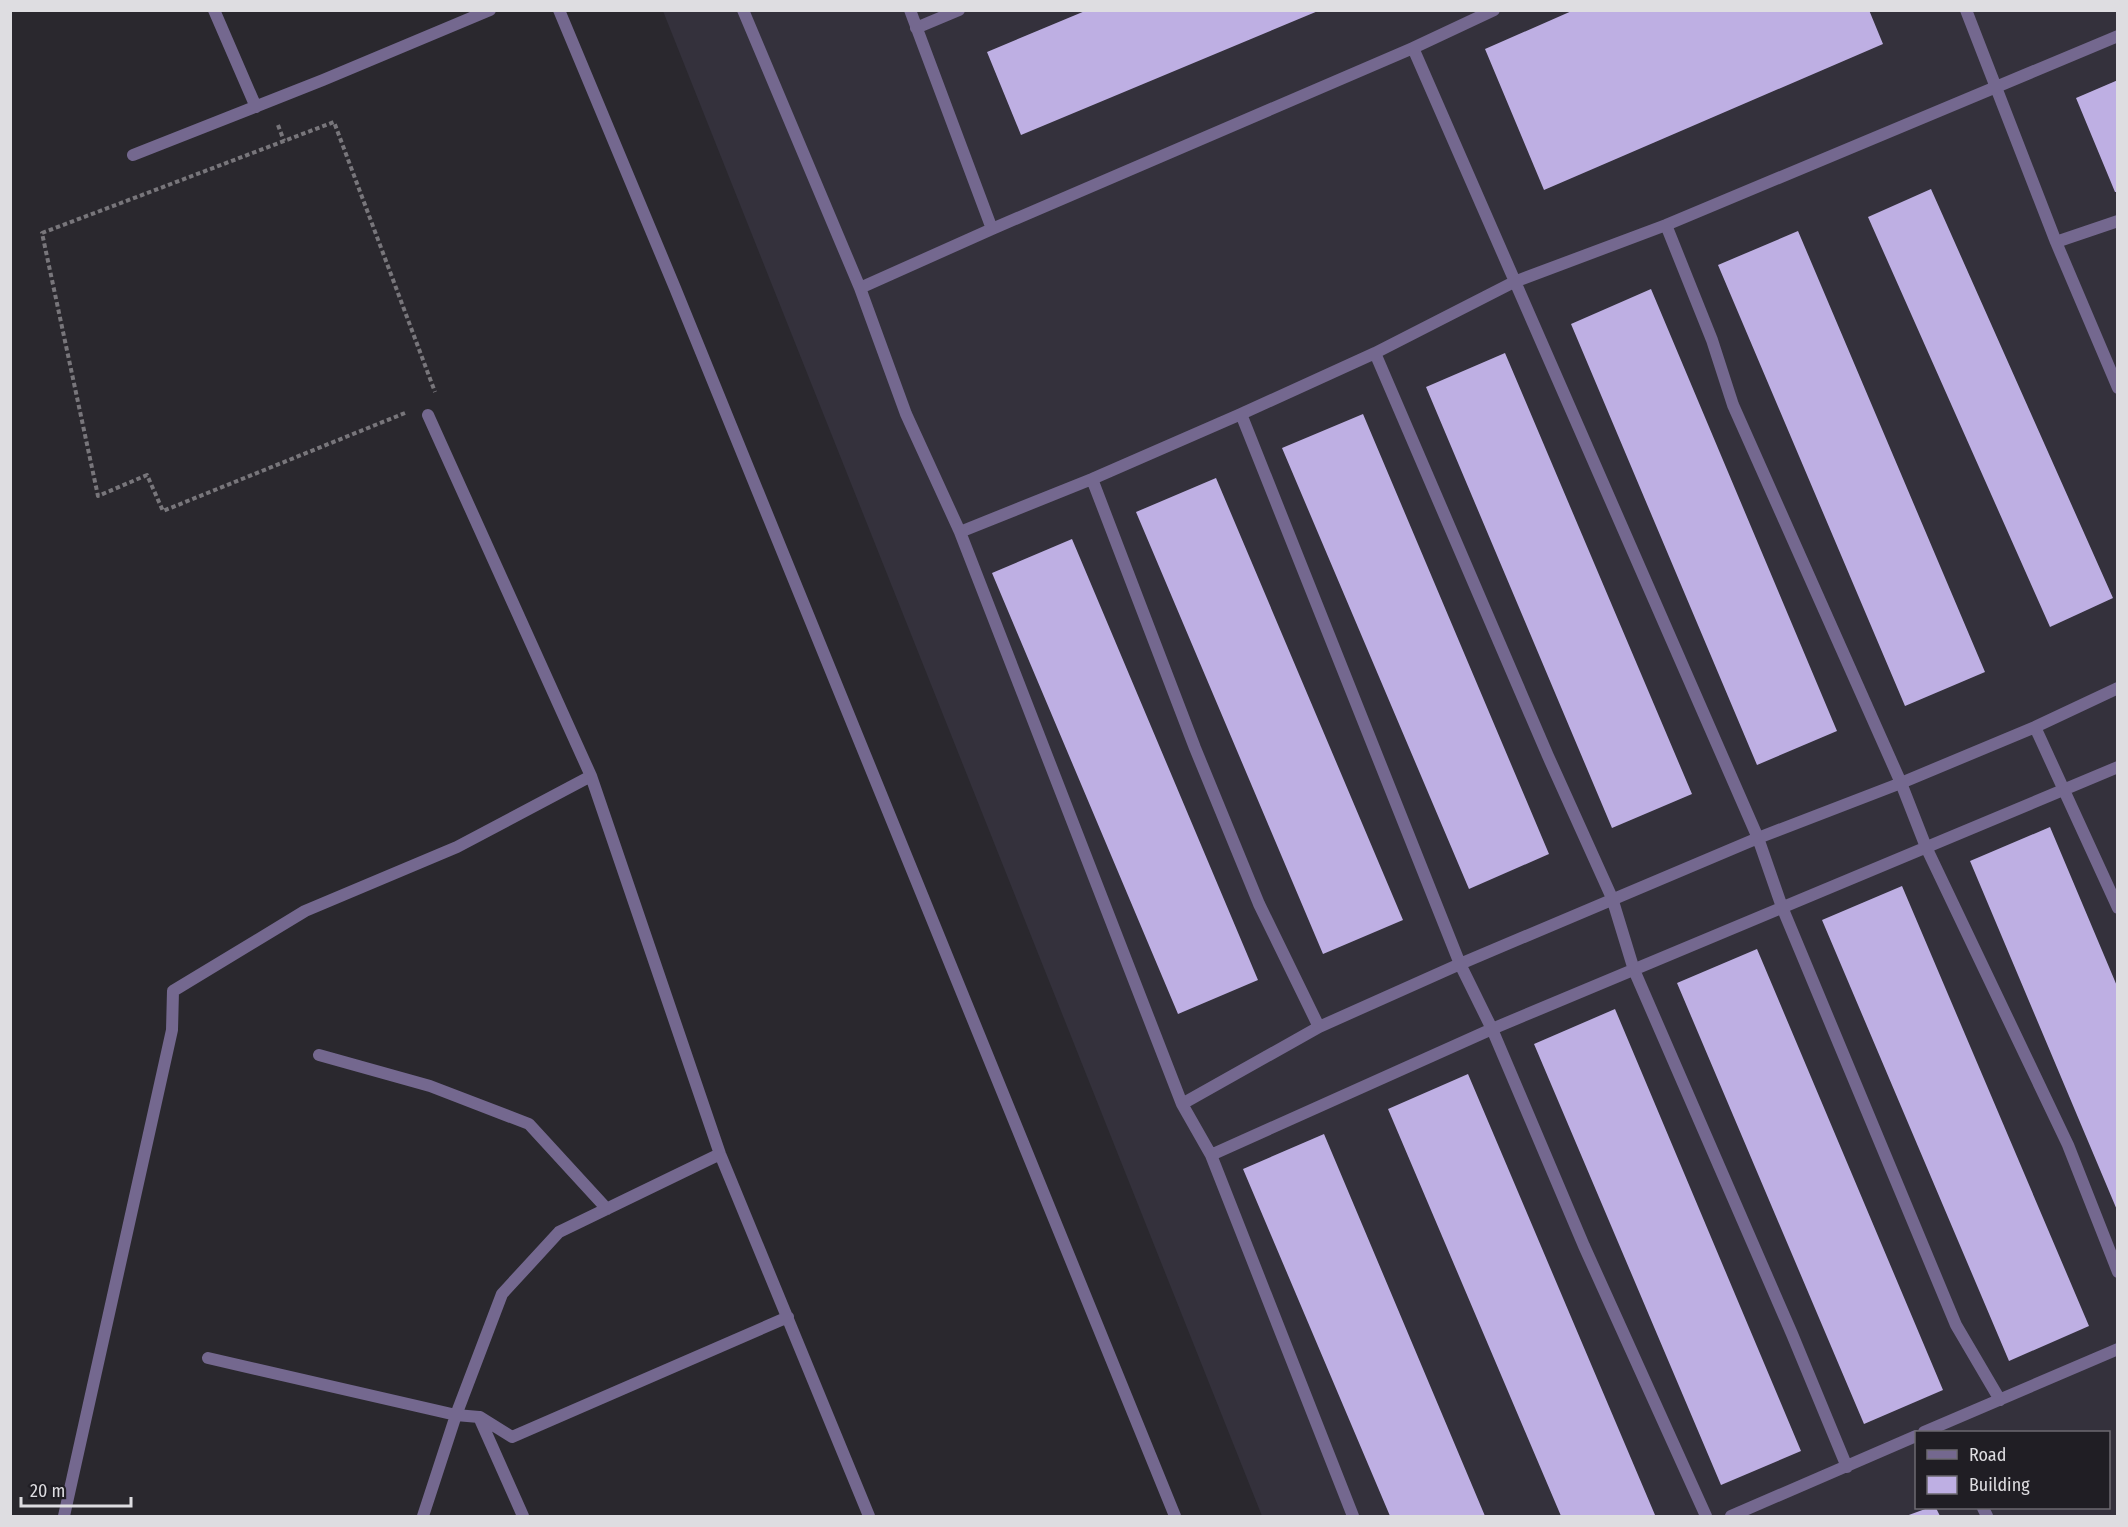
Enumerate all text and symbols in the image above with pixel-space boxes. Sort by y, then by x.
legend [1915,1431,2110,1509]
text: Road [1969,1444,2006,1466]
scale bar [21,1470,130,1508]
text: Building [1969,1474,2030,1496]
text: 20 m [30,1480,65,1502]

